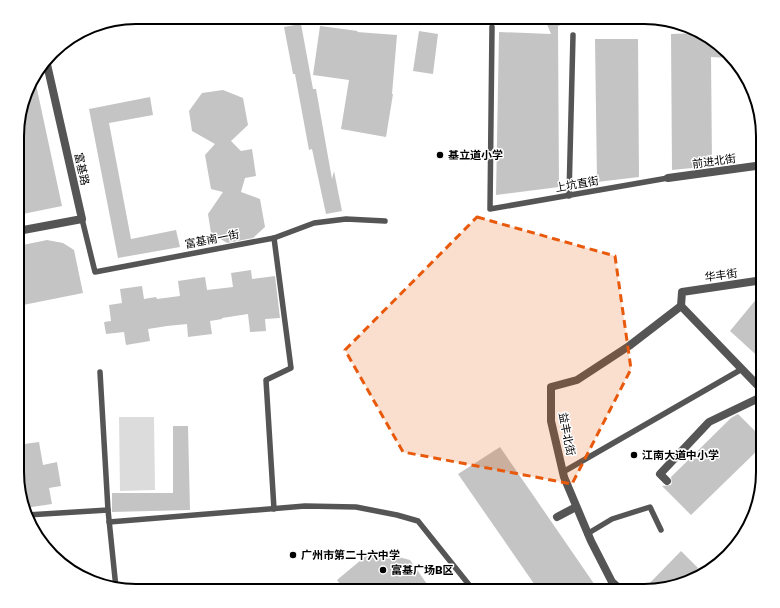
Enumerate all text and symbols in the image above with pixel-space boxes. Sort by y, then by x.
place label: 基立道小学 [448,149,503,162]
marker: 基立道小学 [435,150,445,160]
street label: 富基路 [71,152,92,187]
street label: 前进北街 [691,152,737,171]
street label: 上坑直街 [554,174,600,195]
street label: 富基南一街 [184,228,240,251]
street label: 华丰街 [704,267,738,284]
street label: 益丰北街 [556,411,577,457]
place label: 江南大道中小学 [642,449,719,462]
marker: 江南大道中小学 [629,450,639,460]
place label: 广州市第二十六中学 [301,549,400,562]
marker: 广州市第二十六中学 [288,550,298,560]
place label: 富基广场B区 [391,564,454,577]
marker: 富基广场B区 [378,565,388,575]

